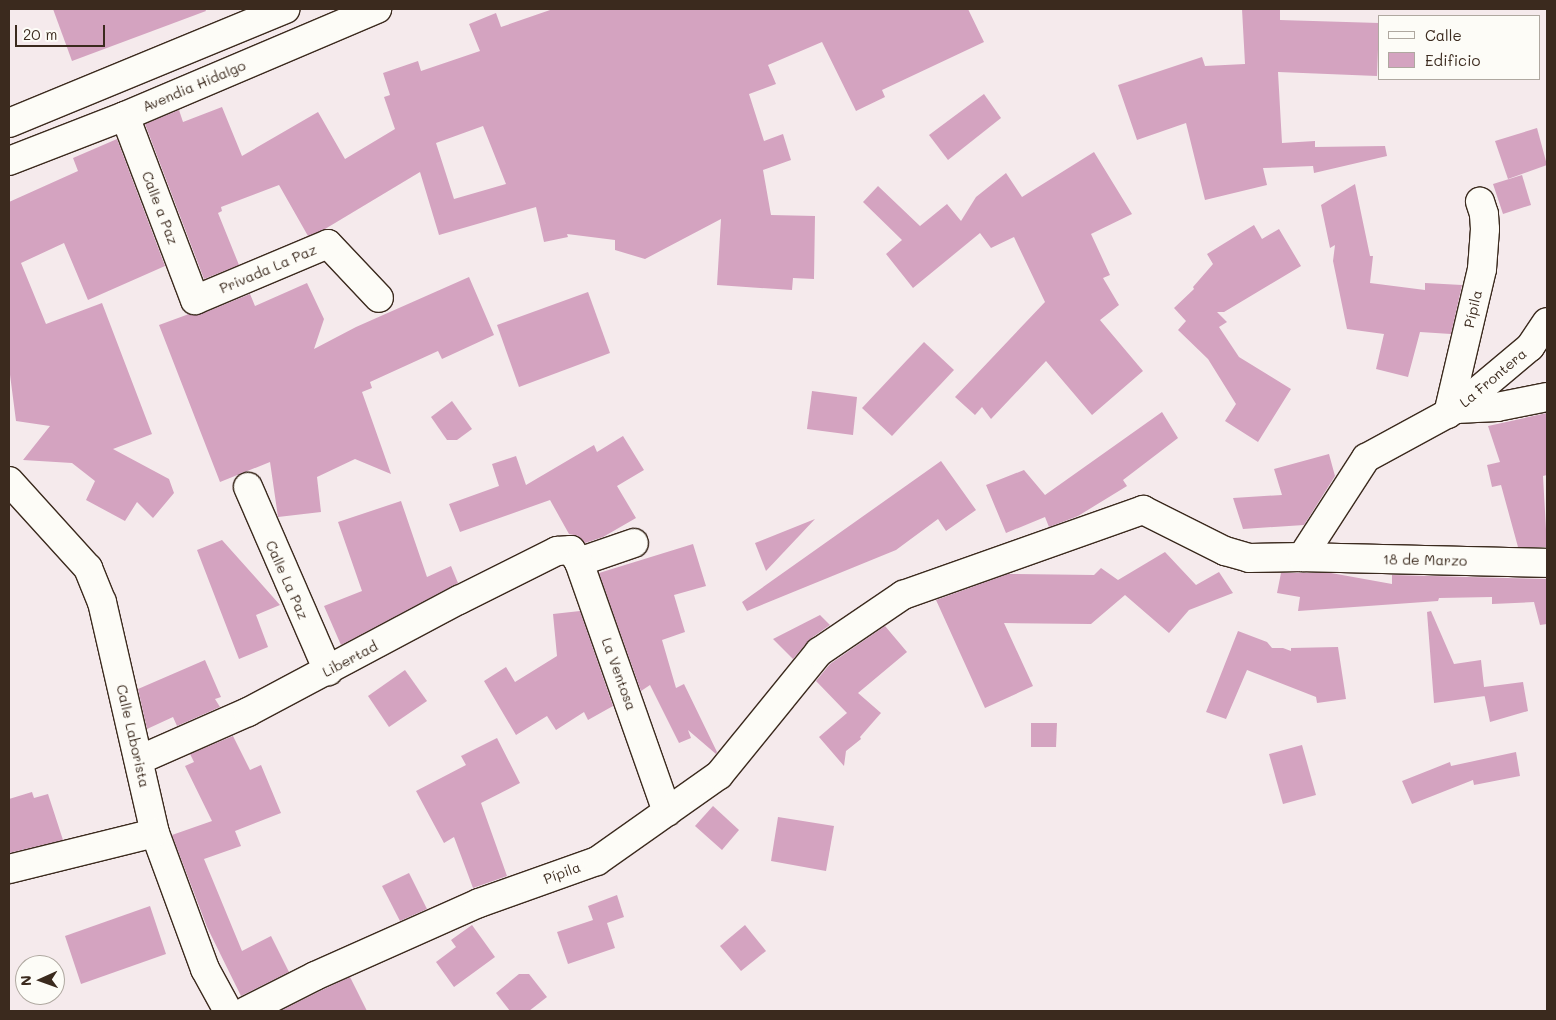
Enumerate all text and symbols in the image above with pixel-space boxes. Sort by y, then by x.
scale bar [18,15,108,47]
legend [1378,15,1541,80]
text: 20 m [23,24,57,44]
text: Calle [1425,25,1462,45]
text: Edificio [1425,50,1480,70]
street label: Avendia Hidalgo [140,57,248,115]
street label: Calle a Paz [138,169,182,247]
street label: Privada La Paz [217,241,319,297]
street label: Pípila [1461,289,1485,329]
street label: La Frontera [1456,345,1530,411]
street label: Calle La Paz [262,538,312,622]
street label: 18 de Marzo [1383,551,1467,569]
street label: La Ventosa [598,635,640,713]
street label: Libertad [320,637,380,681]
street label: Calle Laborista [113,683,153,789]
street label: Pípila [541,859,583,887]
north arrow [15,955,65,1005]
text: N [16,975,35,986]

